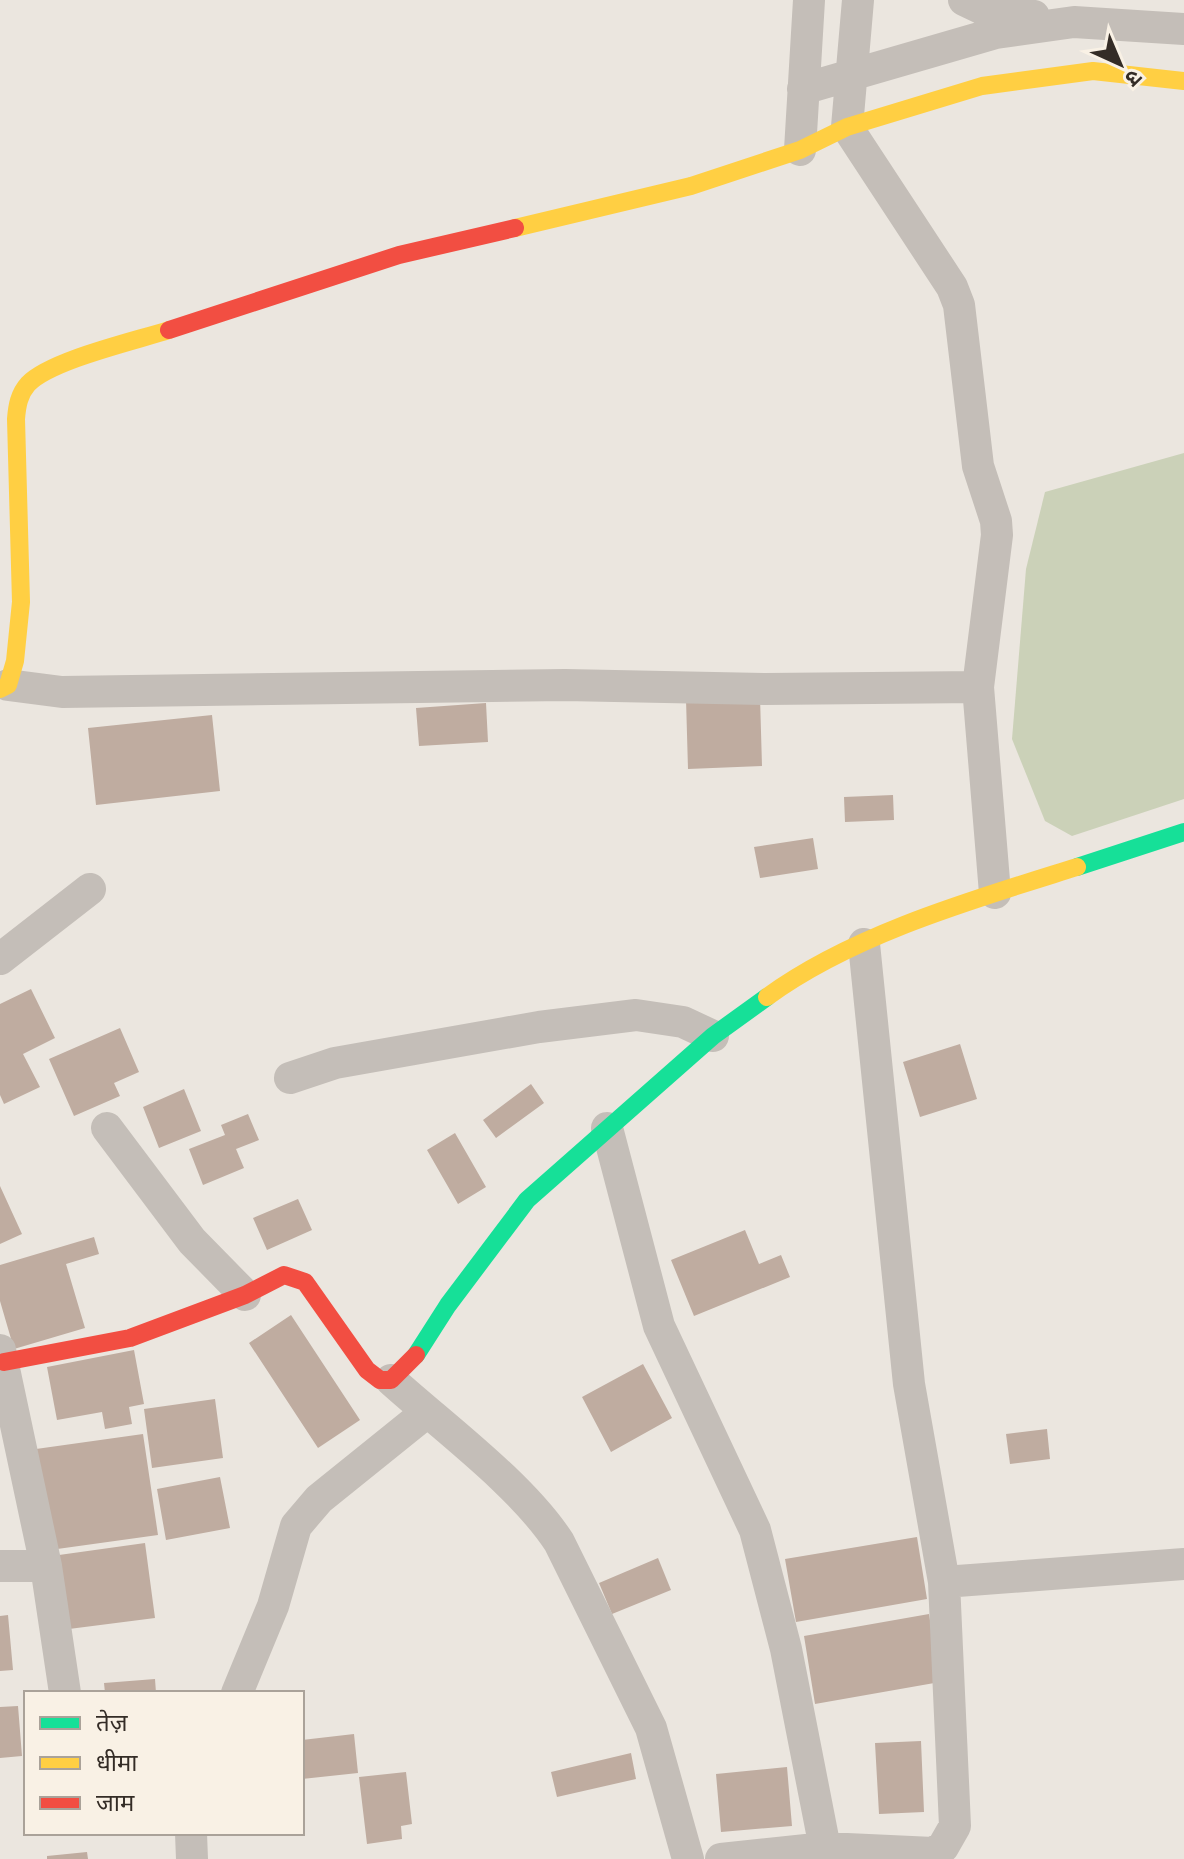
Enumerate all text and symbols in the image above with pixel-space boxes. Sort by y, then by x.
north arrow [1080,24,1160,104]
text: उ [1118,63,1149,94]
legend [24,1691,304,1835]
text: तेज़ [96,1705,129,1738]
text: धीमा [96,1745,138,1778]
text: जाम [96,1785,135,1818]

